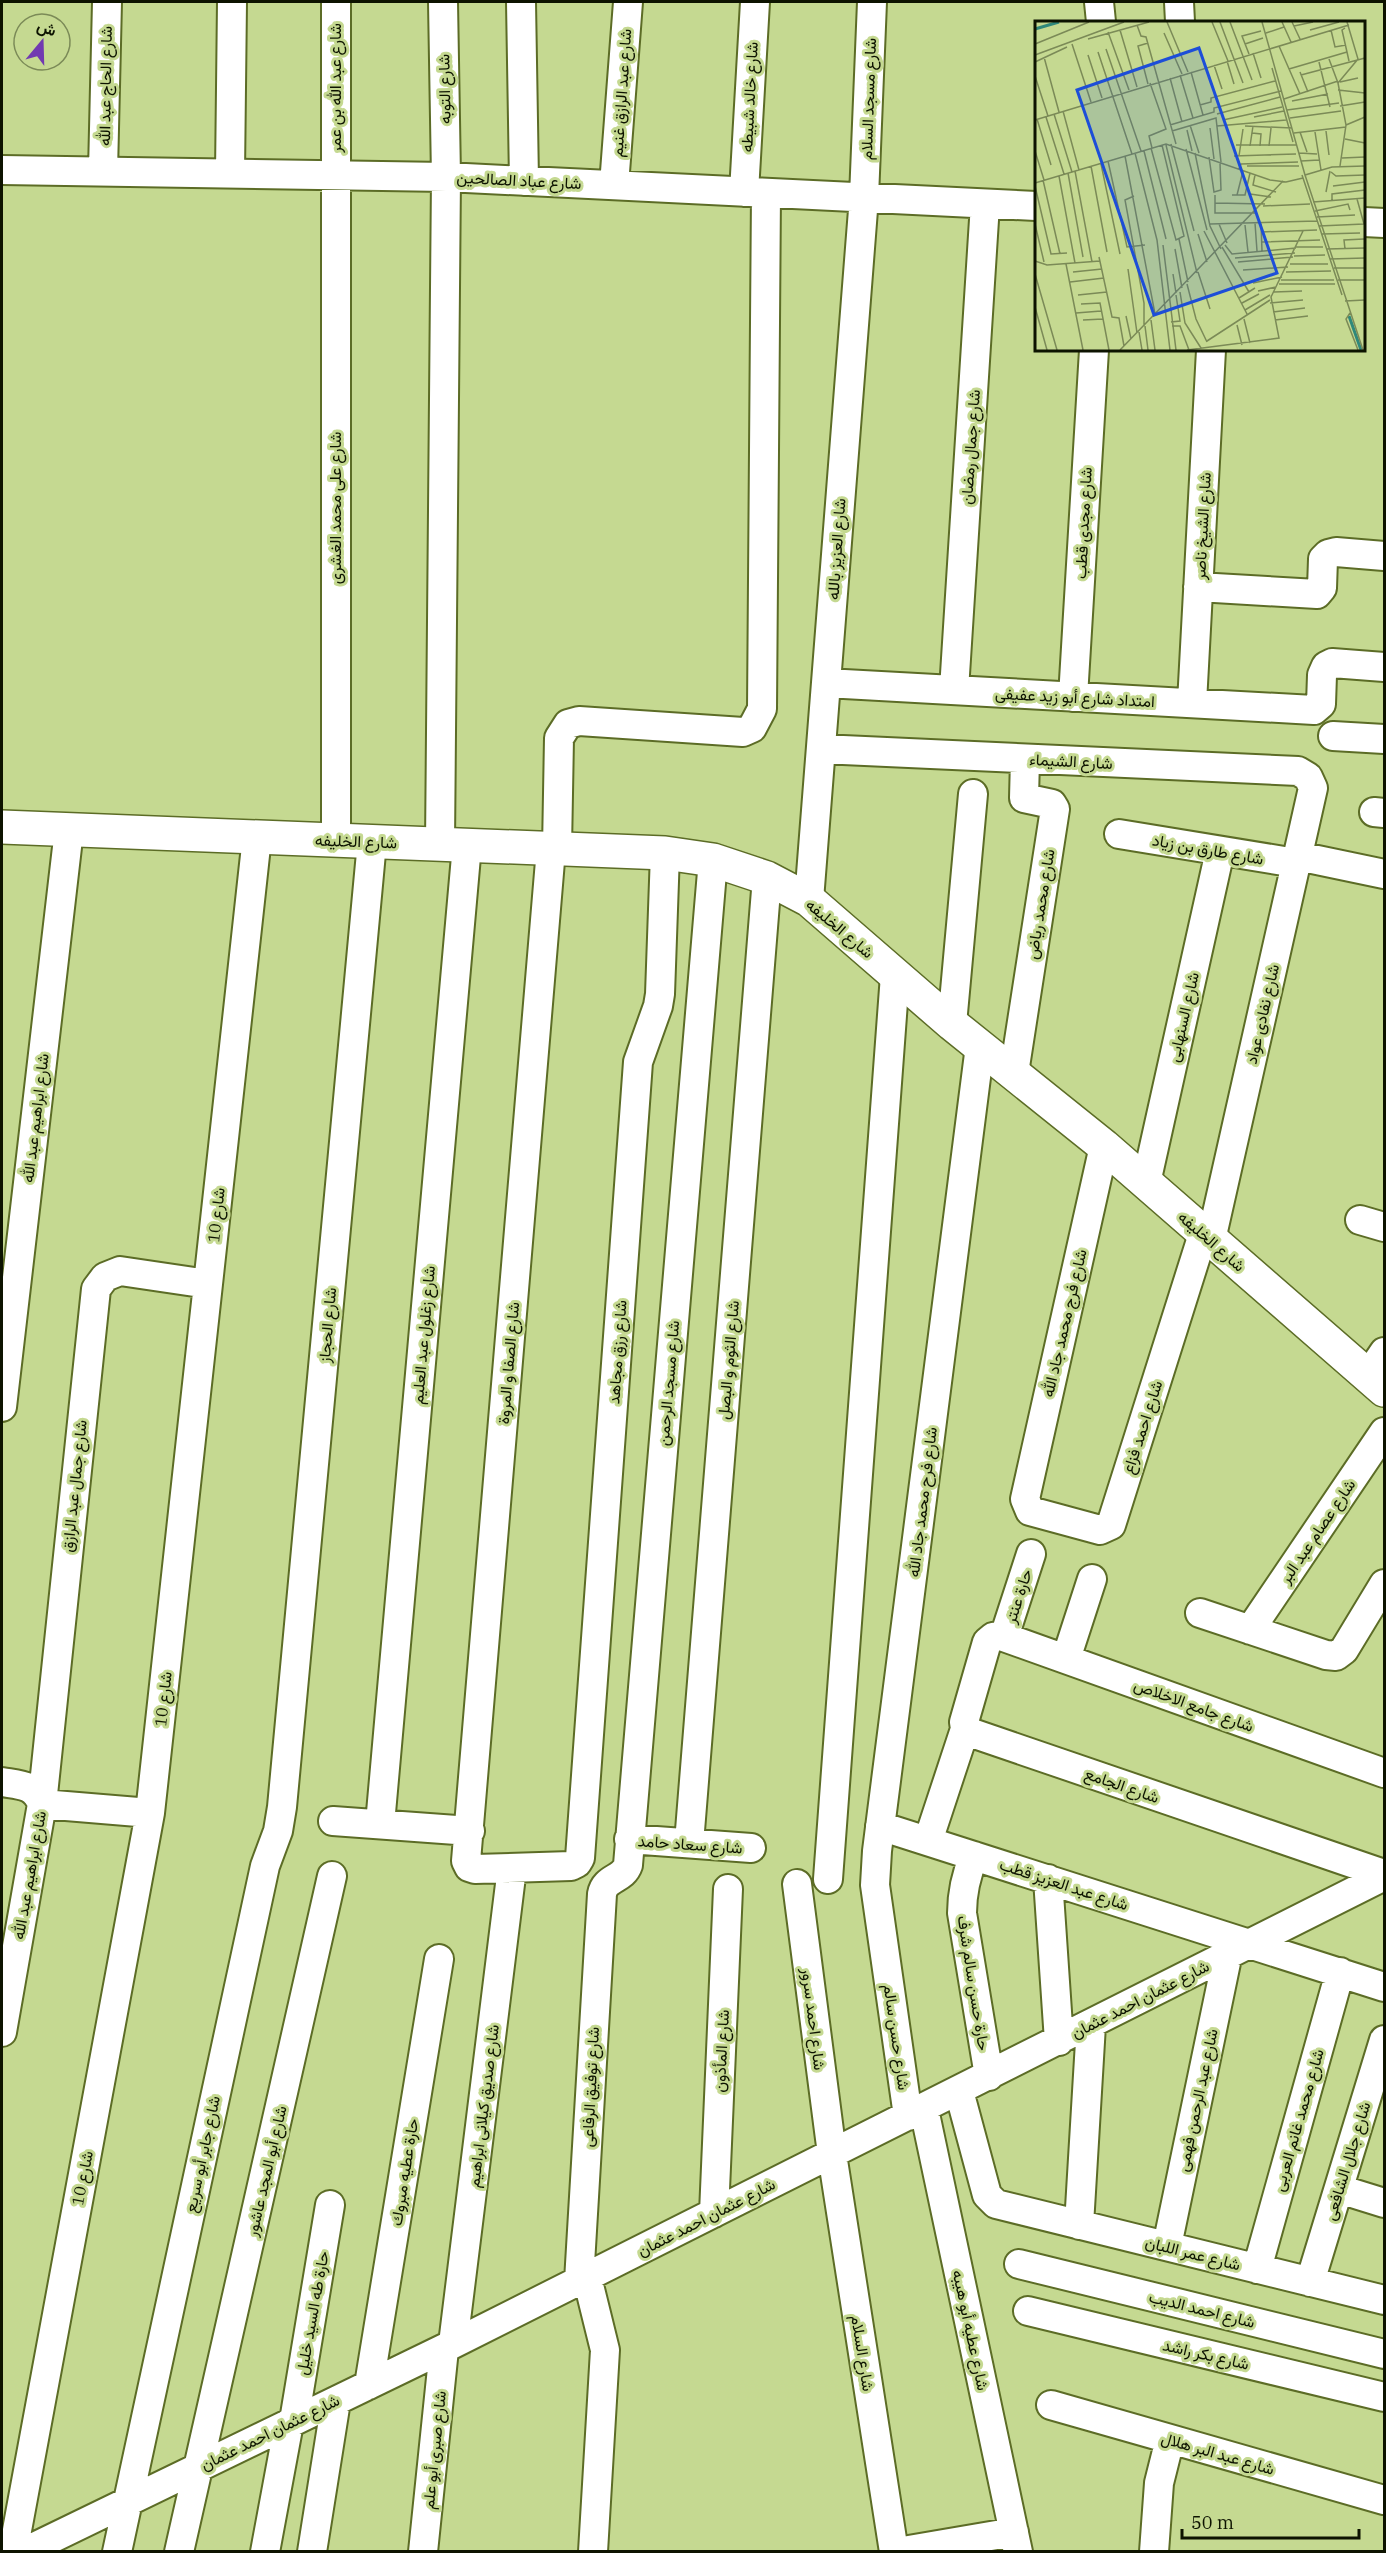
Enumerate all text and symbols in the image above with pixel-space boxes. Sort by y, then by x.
north arrow [12,12,72,72]
text: ش [35,15,59,40]
inset map [1035,21,1365,351]
street label: شارع عبد الله بن عمر [325,23,347,154]
street label: شارع الحاج عبد الله [94,26,118,146]
street label: شارع عبد الرازق غنيم [607,28,637,158]
street label: شارع مسجد السلام [856,38,882,160]
street label: شارع خالد شبيطه [736,41,764,153]
street label: شارع التوبه [433,54,457,124]
street label: شارع عباد الصالحين [456,167,582,195]
street label: شارع جمال رمضان [956,389,986,505]
street label: شارع على محمد الغشرى [325,432,347,584]
street label: شارع مجدى قطب [1070,467,1098,579]
street label: شارع الشيخ ناصر [1189,472,1217,581]
street label: شارع العزيز بالله [822,497,852,601]
street label: امتداد شارع أبو زيد عفيفى [995,683,1155,713]
street label: شارع الشيماء [1029,749,1113,775]
street label: شارع طارق بن زياد [1150,829,1265,871]
street label: شارع الخليفه [314,830,397,854]
street label: شارع محمد رياض [1021,847,1061,961]
street label: شارع الخليفه [801,894,878,964]
street label: شارع نفادى عواد [1241,962,1285,1066]
street label: شارع السنهابى [1163,970,1205,1064]
street label: شارع ابراهيم عبد الله [17,1052,55,1184]
street label: شارع 10 [203,1187,231,1244]
street label: شارع الخليفه [1173,1206,1250,1277]
street label: شارع فرج محمد جاد الله [1037,1247,1093,1399]
street label: شارع زغلول عبد العليم [407,1265,441,1405]
street label: شارع الحجاز [314,1286,342,1365]
street label: شارع رزق مجاهد [603,1299,633,1405]
street label: شارع الثوم و البصل [713,1300,745,1421]
street label: شارع الصفا و المروة [493,1301,525,1425]
street label: شارع مسجد الرحمن [653,1319,685,1447]
street label: شارع احمد فزاع [1118,1378,1168,1477]
street label: شارع جمال عبد الرازق [57,1419,93,1554]
street label: شارع فرح محمد جاد الله [903,1426,943,1578]
street label: شارع عصام عبد البر [1274,1475,1361,1589]
street label: حارة عنتر [1000,1566,1037,1627]
street label: شارع 10 [150,1671,178,1728]
street label: شارع جامع الاخلاص [1131,1674,1257,1738]
street label: شارع الجامع [1081,1763,1162,1809]
street label: شارع ابراهيم عبد الله [8,1809,52,1941]
street label: شارع سعاد حامد [637,1830,743,1860]
street label: شارع عبد العزيز قطب [997,1854,1131,1916]
street label: حارة حسن سالم شرف [952,1914,995,2052]
street label: شارع عثمان احمد عثمان [1068,1956,1213,2044]
street label: شارع احمد سرور [796,1966,830,2072]
street label: شارع حسن سالم [878,1983,914,2092]
street label: شارع المأذون [709,2009,735,2093]
street label: شارع صديق كيلانى ابراهيم [463,2023,505,2189]
street label: شارع توفيق الرفاعى [577,2026,605,2148]
street label: شارع عبد الرحمن فهمى [1172,2027,1224,2174]
street label: شارع محمد غانم العربى [1268,2046,1330,2194]
street label: شارع جابر أبو سريع [180,2094,226,2215]
street label: شارع جلال الشافعى [1319,2099,1376,2223]
street label: شارع أبو المجد عاشور [241,2104,293,2240]
street label: حارة عطيه مبروك [386,2117,423,2227]
street label: شارع 10 [67,2149,99,2207]
street label: شارع عثمان احمد عثمان [634,2174,779,2262]
street label: شارع عمر اللبان [1143,2232,1243,2276]
street label: حارة طه السيد خليل [291,2249,334,2377]
street label: شارع عطيه أبو هيبه [946,2268,994,2393]
street label: شارع احمد الديب [1147,2286,1257,2334]
street label: شارع السلام [845,2313,879,2393]
street label: شارع بكر راشد [1160,2334,1251,2376]
street label: شارع عثمان احمد عثمان [197,2390,344,2476]
street label: شارع صبرى أبو علم [418,2390,452,2510]
street label: شارع عبد البر هلال [1159,2427,1277,2481]
scale bar [1182,2502,1359,2540]
text: 50 m [1191,2511,1234,2534]

